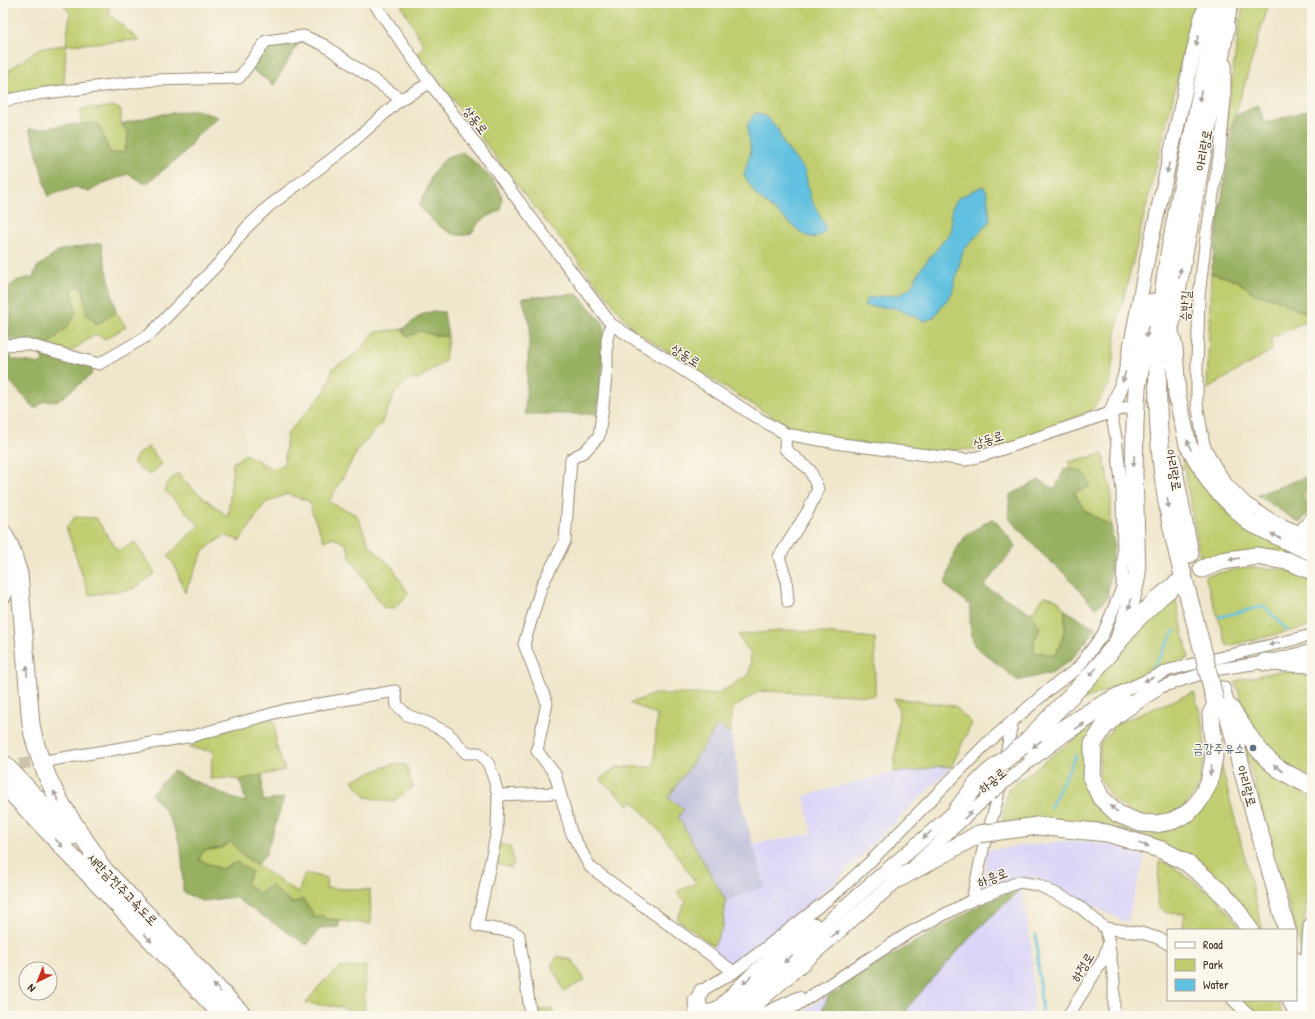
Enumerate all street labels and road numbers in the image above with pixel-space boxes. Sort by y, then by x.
street label: 상동로 [459,102,493,138]
street label: 아리랑로 [1190,128,1216,172]
street label: 승반길 [1175,290,1195,322]
street label: 상동로 [668,339,704,371]
street label: 상동로 [970,426,1006,452]
street label: 아리랑로 [1162,448,1186,492]
street label: 하공로 [974,763,1010,797]
street label: 아리랑로 [1233,763,1261,809]
street label: 새만금전주고속도로 [84,849,162,929]
street label: 하흥로 [974,863,1010,891]
street label: 하정로 [1066,949,1098,985]

